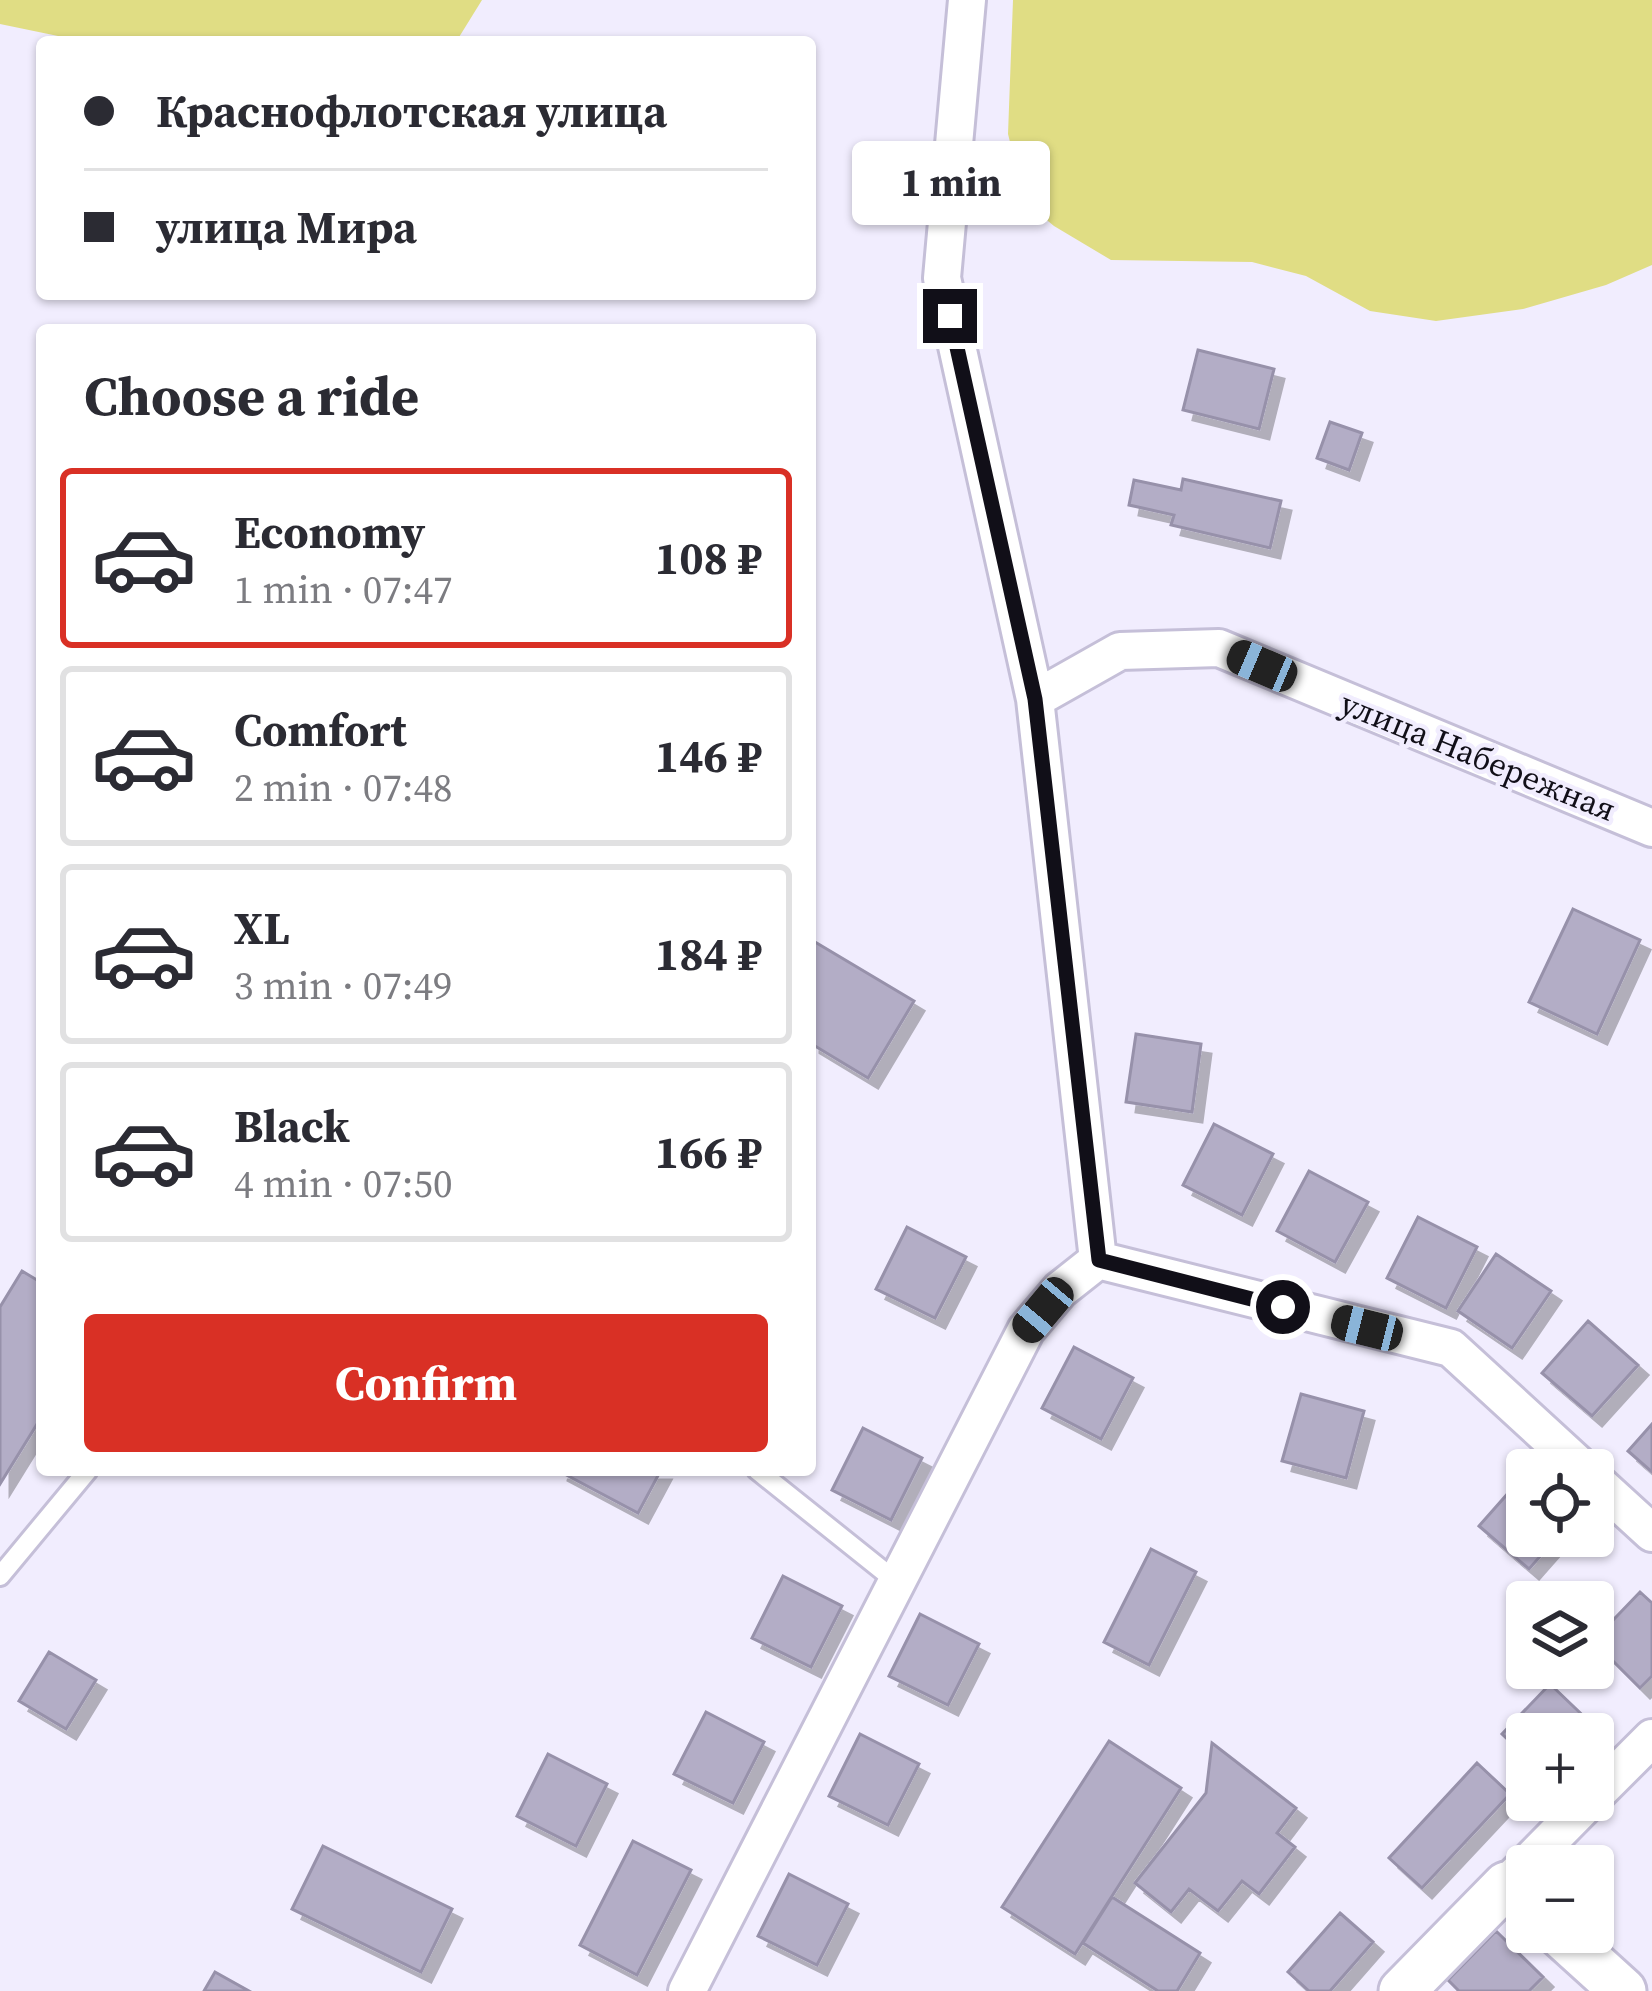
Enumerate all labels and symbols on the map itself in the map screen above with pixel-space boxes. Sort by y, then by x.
callout: 1 min [851,142,1049,226]
route end [923,289,977,343]
car [1222,635,1302,697]
street label: улица Набережная [1334,680,1622,832]
car [1006,1271,1080,1349]
route start [1256,1280,1310,1334]
car [1328,1302,1406,1354]

